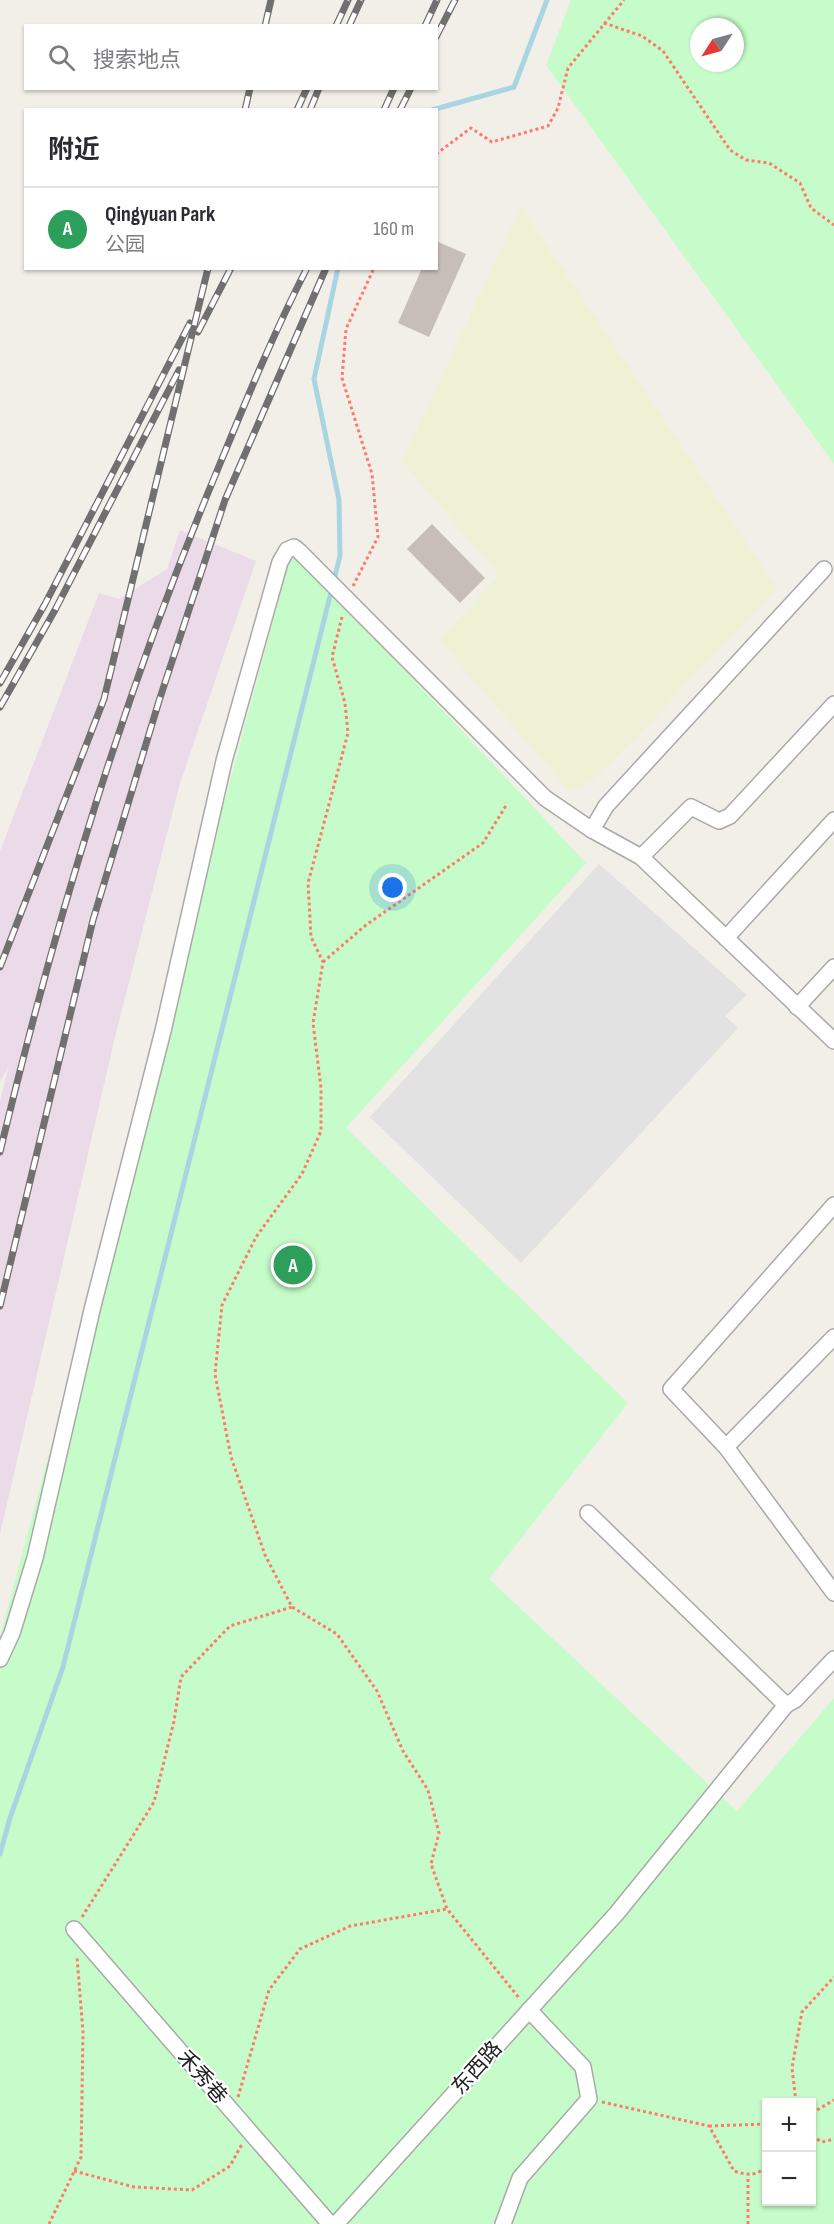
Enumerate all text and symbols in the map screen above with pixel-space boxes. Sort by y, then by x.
north arrow [690,18,744,72]
search box [24,24,438,90]
icon: search [45,41,78,74]
text: 搜索地点 [93,47,181,74]
text: 附近 [48,135,100,166]
text: Qingyuan Park [105,201,215,228]
text: A [63,217,72,241]
text: 160 m [373,217,414,241]
text: 公园 [105,233,145,257]
your location [378,873,407,902]
pin: A [274,1242,312,1288]
street label: 东西路 [447,2036,507,2100]
street label: 禾秀巷 [172,2045,232,2109]
map controls [762,2098,816,2206]
button: + [762,2098,816,2152]
button: − [762,2152,816,2206]

